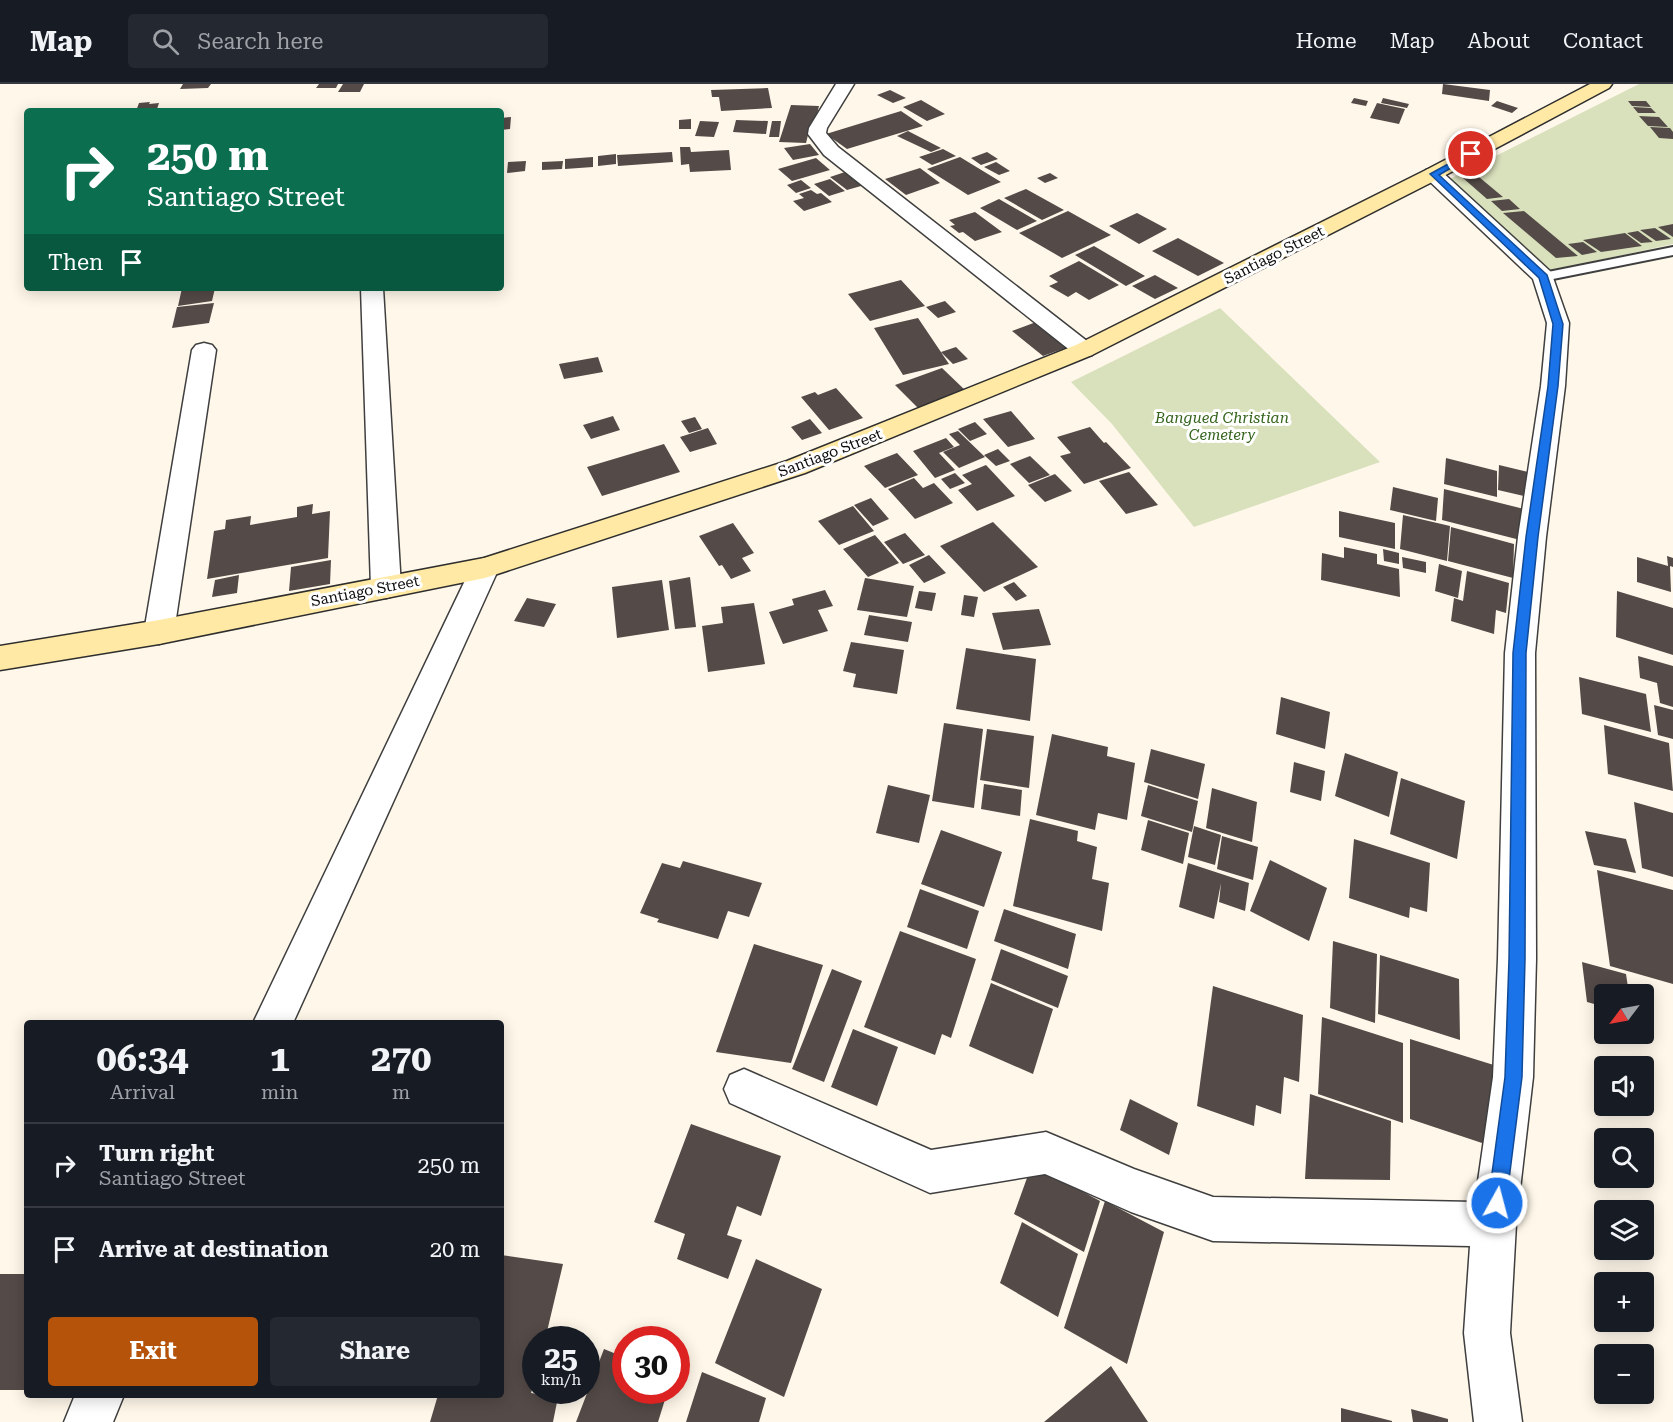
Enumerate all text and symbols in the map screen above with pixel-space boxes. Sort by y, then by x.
search box [128,14,548,68]
text: Map [30,25,92,58]
icon: search [149,25,182,58]
text: Search here [197,29,323,54]
text: Home [1296,29,1357,53]
text: Map [1390,29,1435,53]
text: About [1468,29,1530,53]
text: Contact [1563,29,1643,53]
pin [1445,128,1496,179]
text: 250 m [147,131,269,180]
icon: right [48,132,126,210]
icon: arrive [1454,137,1487,170]
text: Santiago Street [147,181,345,213]
street label: Santiago Street [1221,222,1327,288]
icon: arrive [115,246,148,279]
text: Then [48,250,103,275]
park label: Bangued Christian Cemetery [1154,409,1289,444]
street label: Santiago Street [775,425,885,481]
street label: Santiago Street [309,572,421,610]
north arrow [1594,984,1654,1044]
map controls [1594,984,1654,1404]
text: 06:34 [97,1038,188,1080]
text: 1 [270,1038,290,1080]
text: 270 [371,1038,431,1080]
button: sound [1594,1056,1654,1116]
text: Arrival [110,1080,175,1104]
text: min [261,1080,298,1104]
text: m [392,1080,410,1104]
button: search [1594,1128,1654,1188]
text: Turn right [99,1141,214,1166]
icon: right [48,1149,81,1182]
text: 250 m [417,1153,480,1178]
text: Santiago Street [99,1166,246,1190]
position arrow [1465,1171,1529,1235]
button: layers [1594,1200,1654,1260]
icon: arrive [48,1233,81,1266]
text: Arrive at destination [99,1237,328,1262]
text: 20 m [430,1237,480,1262]
button: + [1594,1272,1654,1332]
button: Exit [48,1317,258,1386]
button: Share [270,1317,480,1386]
speed limit sign: 30 [612,1326,690,1404]
text: 25 [544,1340,578,1375]
button: − [1594,1344,1654,1404]
text: km/h [541,1371,581,1389]

